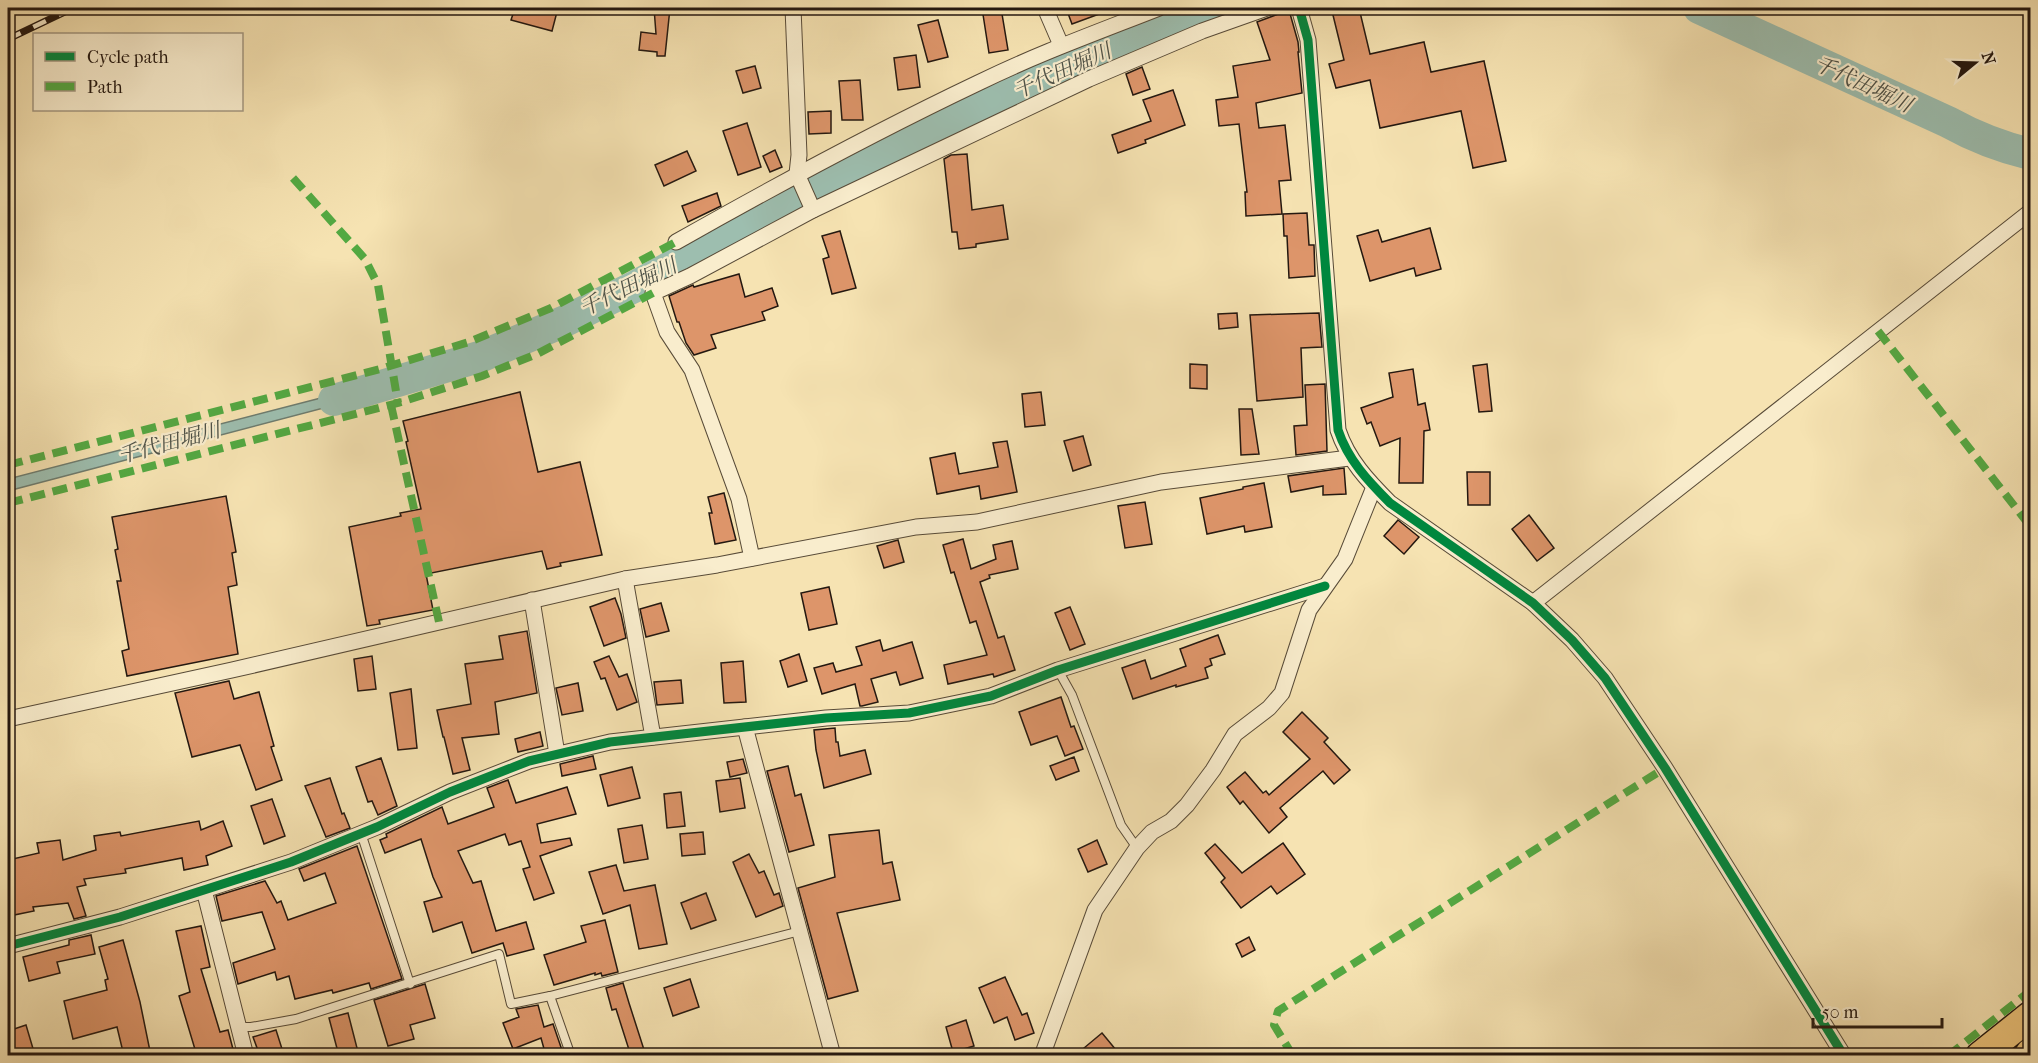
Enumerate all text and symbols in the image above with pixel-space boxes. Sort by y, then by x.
legend [33,33,243,111]
north arrow [1945,33,2005,93]
water label: 千代田堀川 [1009,38,1117,103]
text: Cycle path [87,47,168,68]
text: N [1978,49,2000,68]
water label: 千代田堀川 [1810,51,1917,118]
text: Path [87,77,123,98]
water label: 千代田堀川 [576,252,682,321]
water label: 千代田堀川 [115,417,225,468]
scale bar [1813,991,1942,1029]
text: 50 m [1822,1002,1859,1023]

